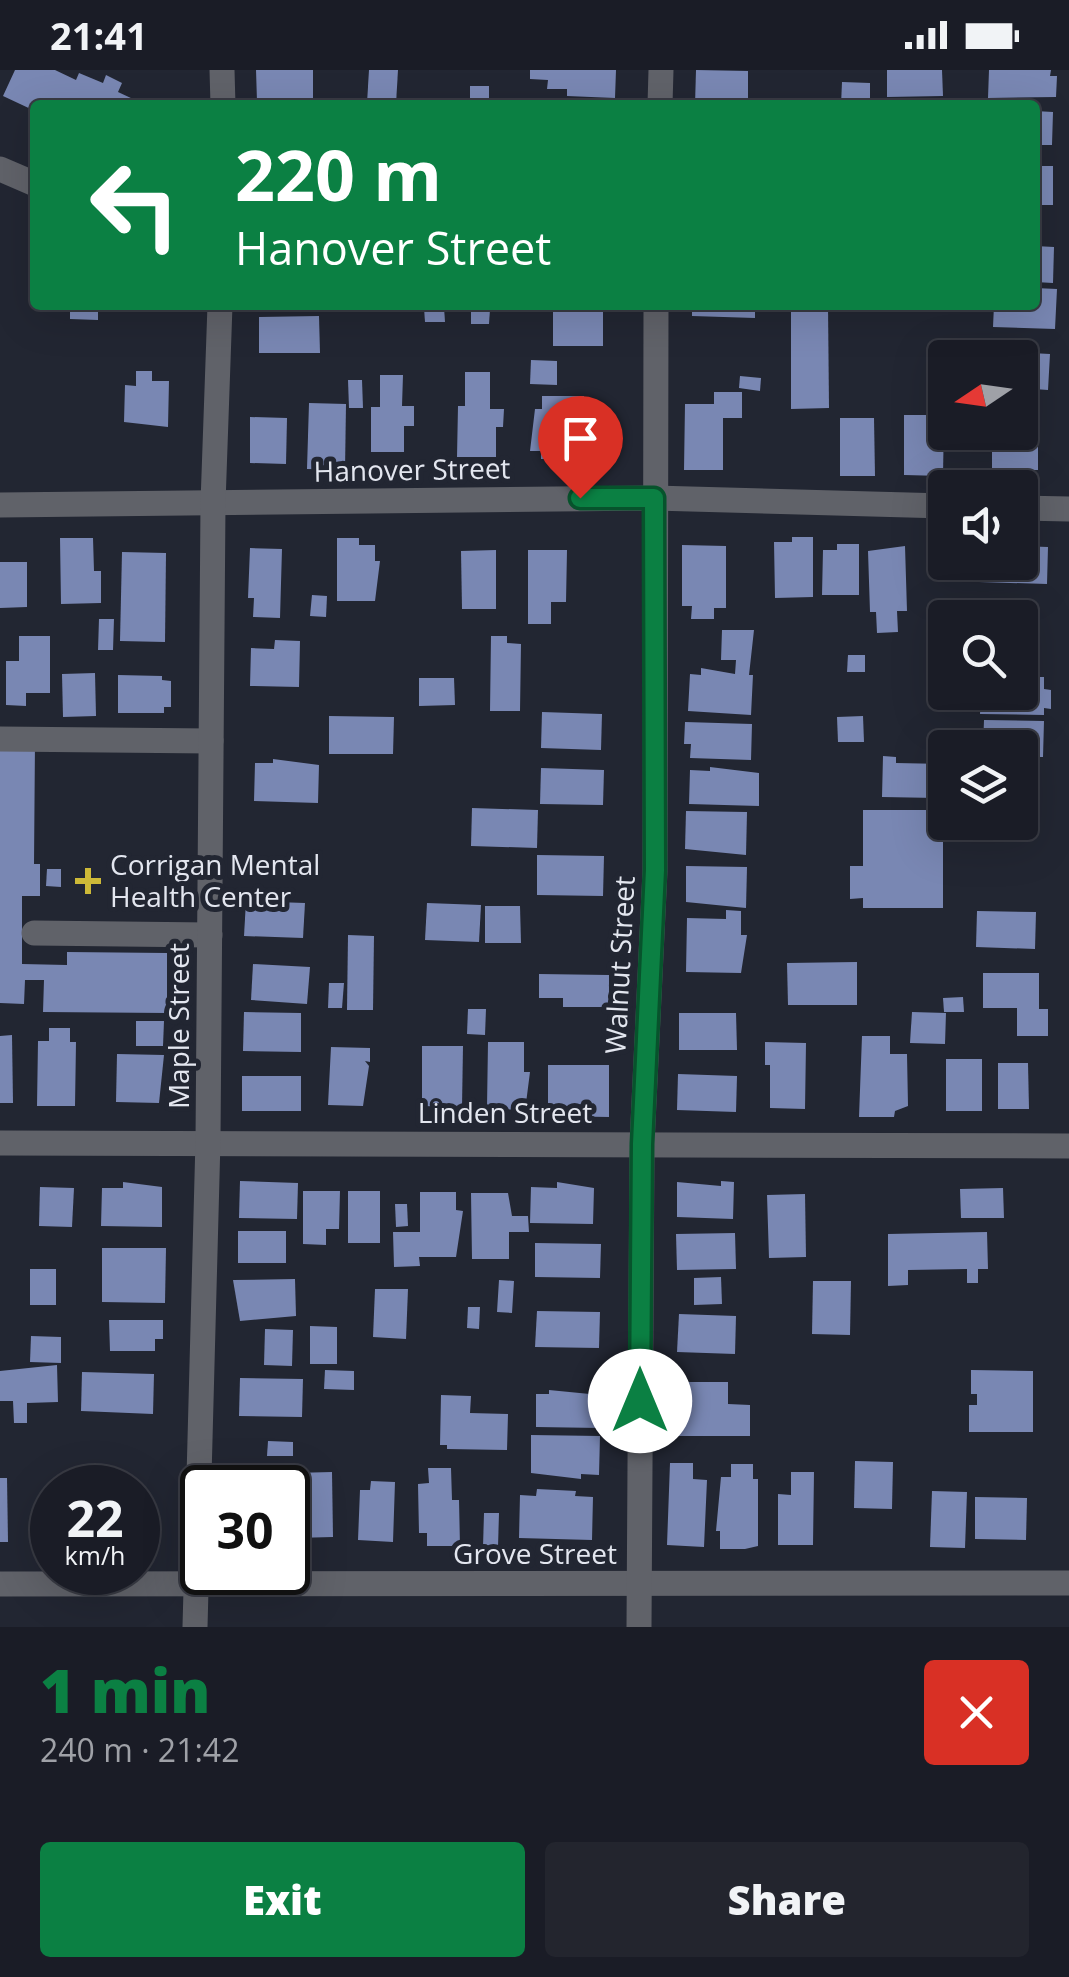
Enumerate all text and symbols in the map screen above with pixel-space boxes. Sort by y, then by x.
text: 21:41 [50,9,148,61]
text: 220 m [235,126,442,222]
icon: left [70,140,200,270]
text: Hanover Street [235,217,551,278]
north arrow [928,340,1038,450]
map controls [928,340,1038,840]
pin [538,396,623,499]
icon: arrive [553,411,608,466]
street label: Hanover Street [313,448,511,490]
button: sound [928,470,1038,580]
button: search [928,600,1038,710]
button: layers [928,730,1038,840]
place label: Corrigan Mental Health Center [110,845,320,915]
marker: Corrigan Mental Health Center [75,868,101,894]
street label: Walnut Street [595,875,643,1055]
street label: Maple Street [159,943,197,1109]
street label: Linden Street [418,1093,592,1131]
position arrow [588,1349,692,1453]
speed limit sign: 30 [180,1465,310,1595]
text: 22 [66,1484,124,1552]
street label: Grove Street [453,1534,617,1572]
text: km/h [65,1538,125,1572]
text: 1 min [40,1649,210,1731]
button: close [924,1660,1029,1765]
text: 240 m · 21:42 [40,1728,239,1771]
button: Exit [40,1842,525,1957]
button: Share [545,1842,1029,1957]

